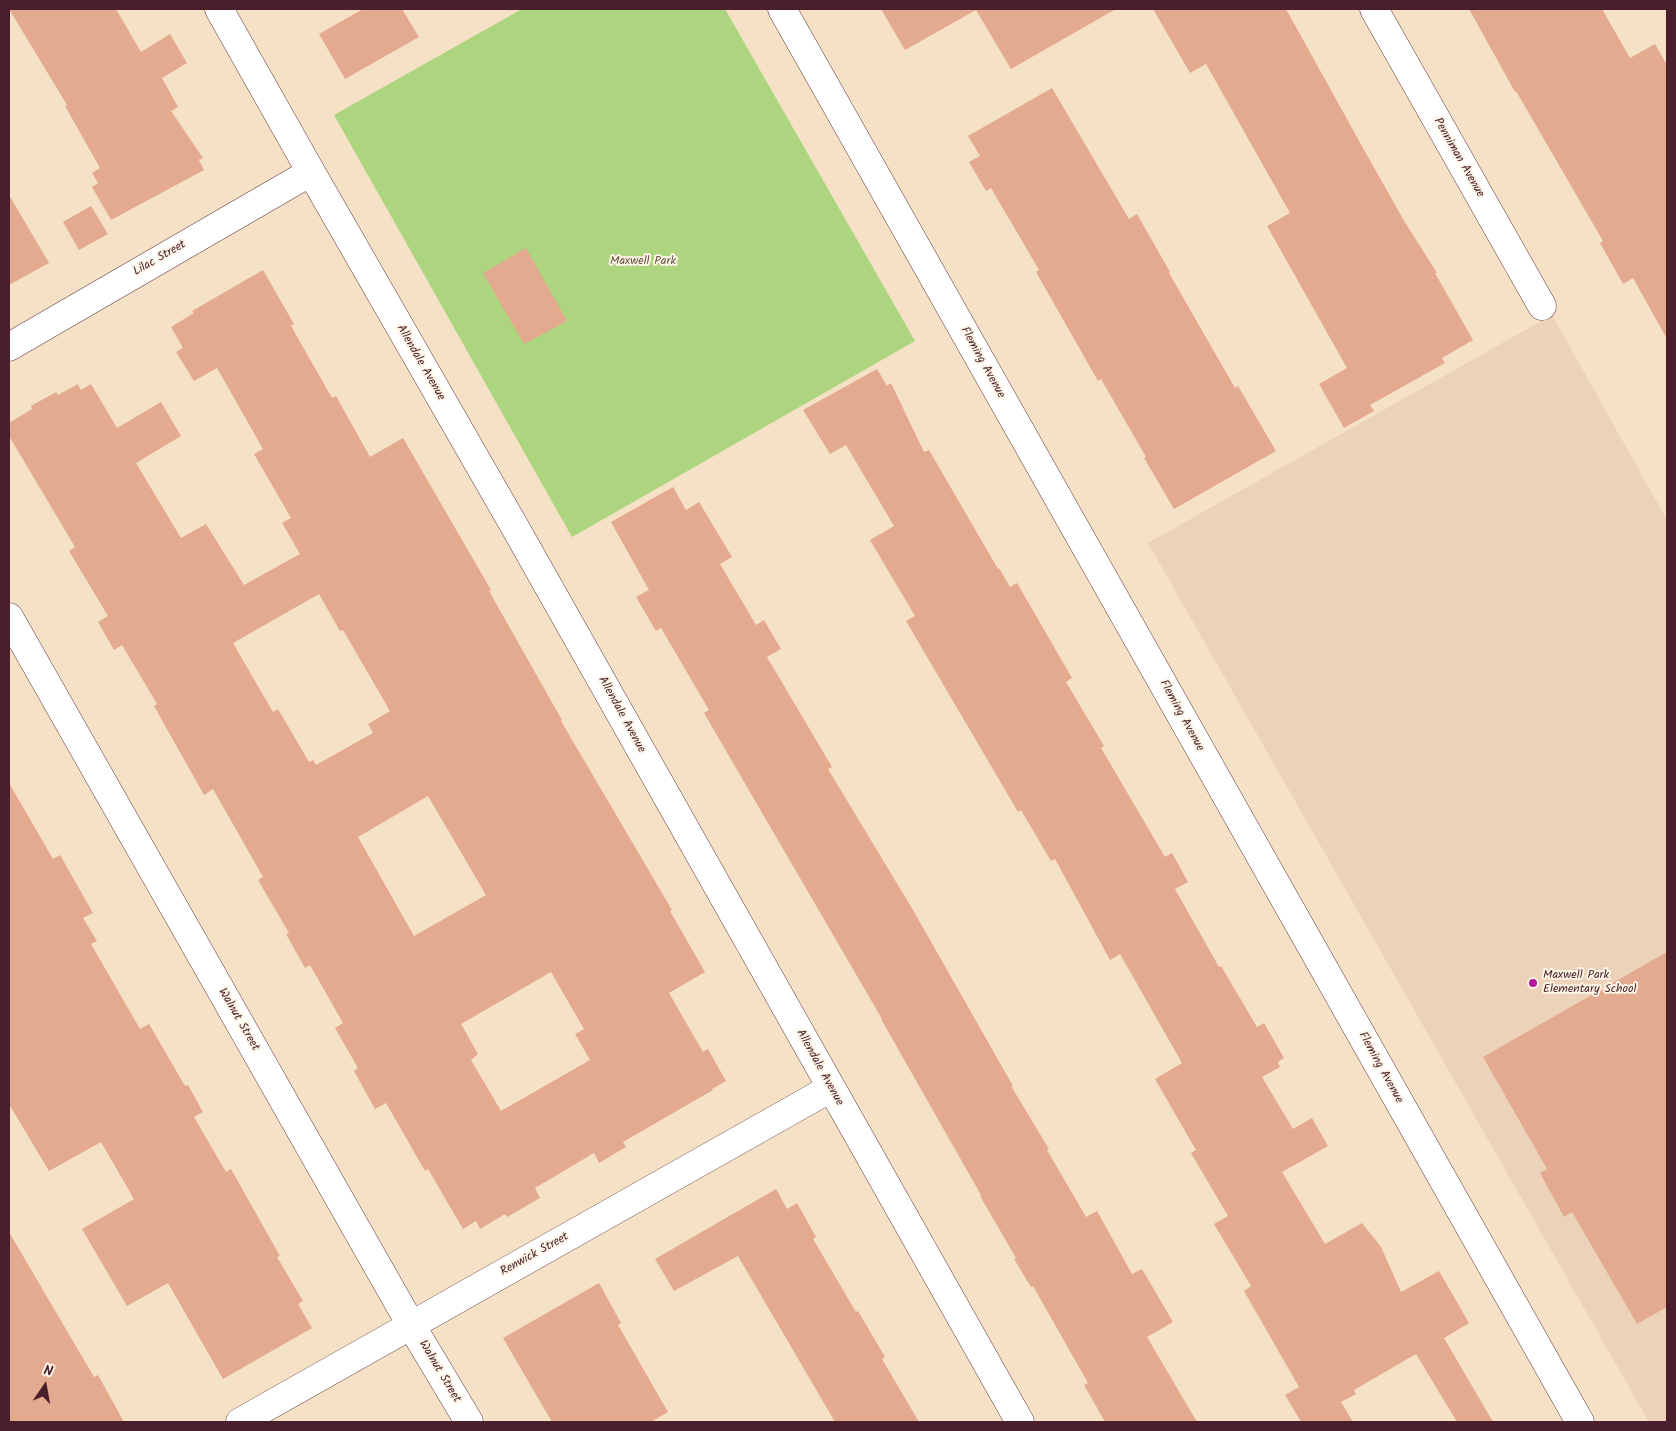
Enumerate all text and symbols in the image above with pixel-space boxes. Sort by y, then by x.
street label: Penniman Avenue [1429,116,1487,200]
street label: Lilac Street [131,238,189,280]
park label: Maxwell Park [610,255,676,269]
street label: Allendale Avenue [392,323,448,403]
street label: Fleming Avenue [956,325,1008,401]
street label: Allendale Avenue [594,674,648,756]
street label: Fleming Avenue [1155,678,1207,754]
place label: Maxwell Park Elementary School [1543,969,1636,997]
marker: Maxwell Park Elementary School [1527,977,1539,989]
street label: Walnut Street [214,986,262,1054]
street label: Allendale Avenue [792,1027,846,1109]
street label: Fleming Avenue [1354,1030,1406,1106]
street label: Renwick Street [498,1230,572,1280]
street label: Walnut Street [415,1338,463,1406]
text: N [42,1360,55,1383]
north arrow [20,1361,70,1411]

